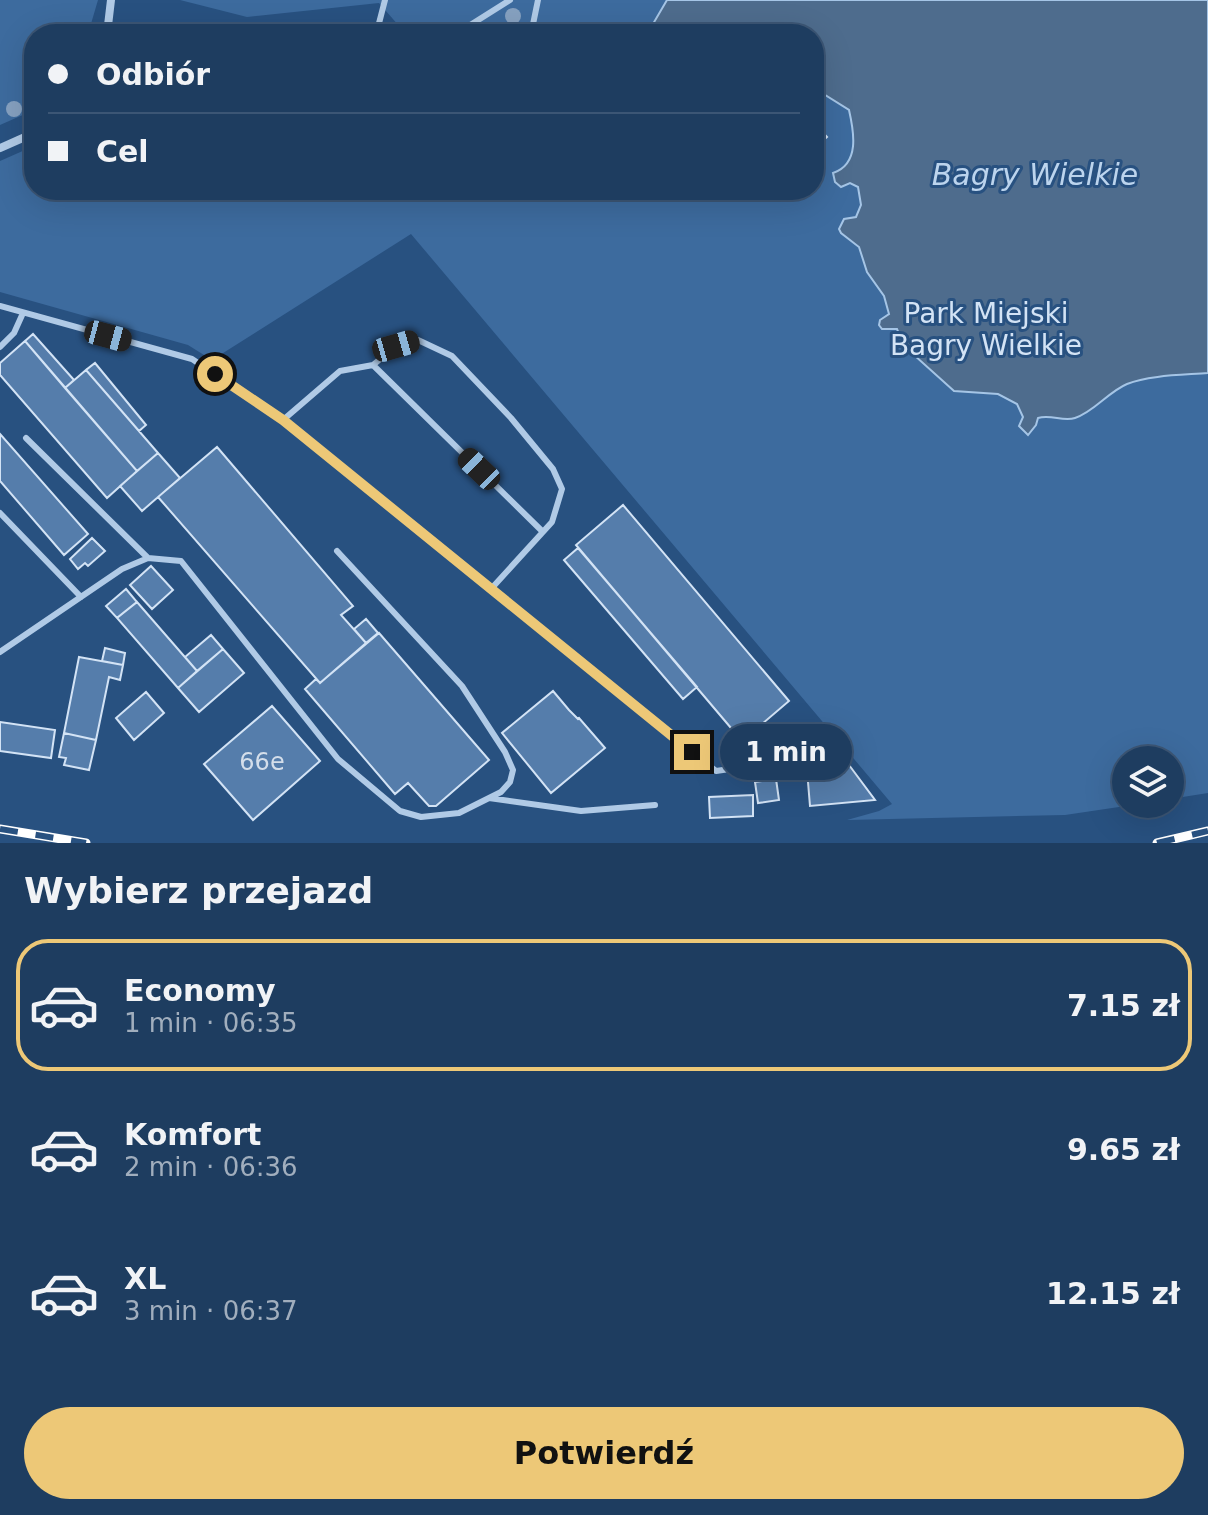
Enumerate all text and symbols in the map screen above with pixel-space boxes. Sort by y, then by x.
text: Odbiór [96,57,210,92]
text: Cel [96,134,149,169]
water label: Bagry Wielkie [932,157,1138,192]
park label: Park Miejski Bagry Wielkie [890,297,1082,362]
car [82,318,134,354]
car [370,328,422,364]
route start [197,356,233,392]
car [453,444,505,494]
callout: 1 min [720,724,852,780]
route end [674,734,710,770]
text: 1 min [745,737,827,767]
map controls [1112,746,1184,818]
button: layers [1112,746,1184,818]
house number: 66e [239,748,285,776]
text: Wybierz przejazd [24,870,373,911]
icon: car [28,969,100,1041]
text: Economy [124,973,276,1008]
text: 7.15 zł [1067,988,1180,1023]
text: 1 min · 06:35 [124,1008,298,1038]
icon: car [28,1113,100,1185]
text: Komfort [124,1117,261,1152]
text: 9.65 zł [1067,1132,1180,1167]
text: 2 min · 06:36 [124,1152,298,1182]
icon: car [28,1257,100,1329]
text: XL [124,1261,166,1296]
text: 12.15 zł [1046,1276,1180,1311]
text: 3 min · 06:37 [124,1296,298,1326]
button: Potwierdź [24,1407,1184,1499]

